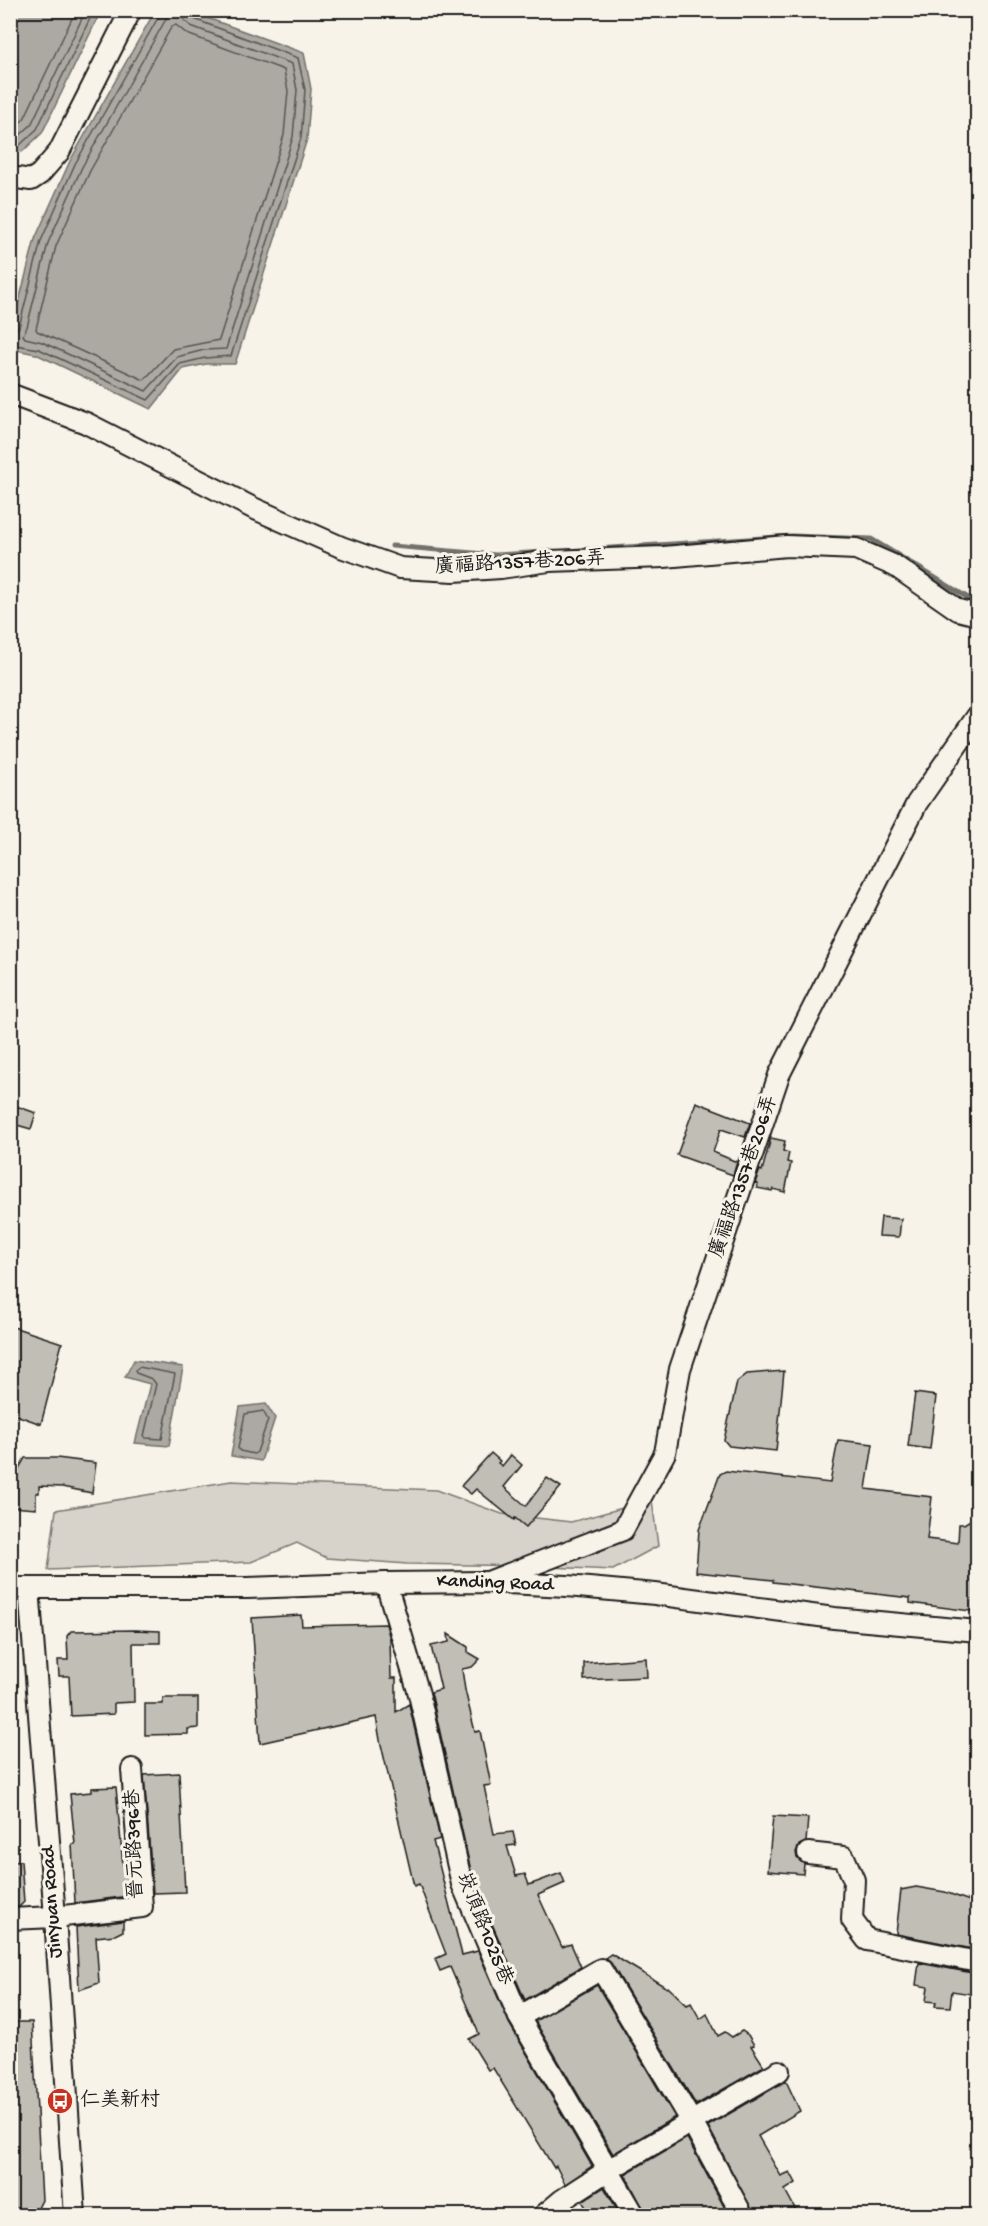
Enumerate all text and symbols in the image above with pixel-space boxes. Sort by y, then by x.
street label: 廣福路1357巷206弄 [434,546,606,580]
street label: 廣福路1357巷206弄 [704,1092,784,1261]
street label: Kanding Road [436,1570,556,1598]
street label: 晉元路396巷 [121,1787,149,1900]
street label: JinYuan Road [37,1843,68,1959]
street label: 崁頂路1025巷 [450,1868,518,1990]
bus stop icon: 仁美新村 [45,2086,75,2116]
place label: 仁美新村 [80,2088,160,2113]

